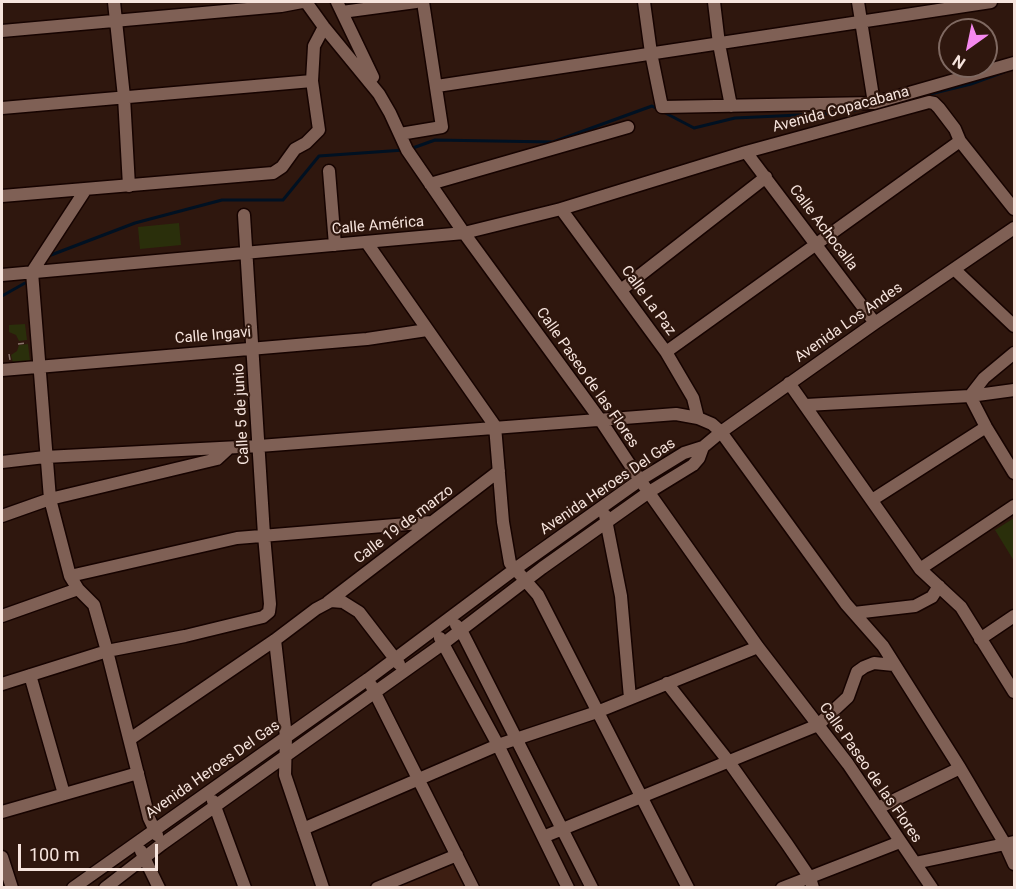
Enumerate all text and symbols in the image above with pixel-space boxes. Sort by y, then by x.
north arrow [938,18,998,78]
text: N [949,51,969,73]
street label: Avenida Copacabana [771,83,911,137]
street label: Calle Achocalla [785,182,861,274]
street label: Calle América [331,213,425,239]
street label: Calle La Paz [617,263,679,339]
street label: Avenida Los Andes [792,279,906,367]
street label: Calle Paseo de las Flores [532,304,642,452]
street label: Calle Ingavi [174,324,252,348]
street label: Calle 5 de junio [230,363,254,465]
street label: Avenida Heroes Del Gas [537,435,679,539]
street label: Calle 19 de marzo [351,482,457,568]
street label: Calle Paseo de las Flores [815,699,925,847]
street label: Avenida Heroes Del Gas [142,717,284,823]
scale bar [21,832,160,870]
text: 100 m [29,844,80,865]

